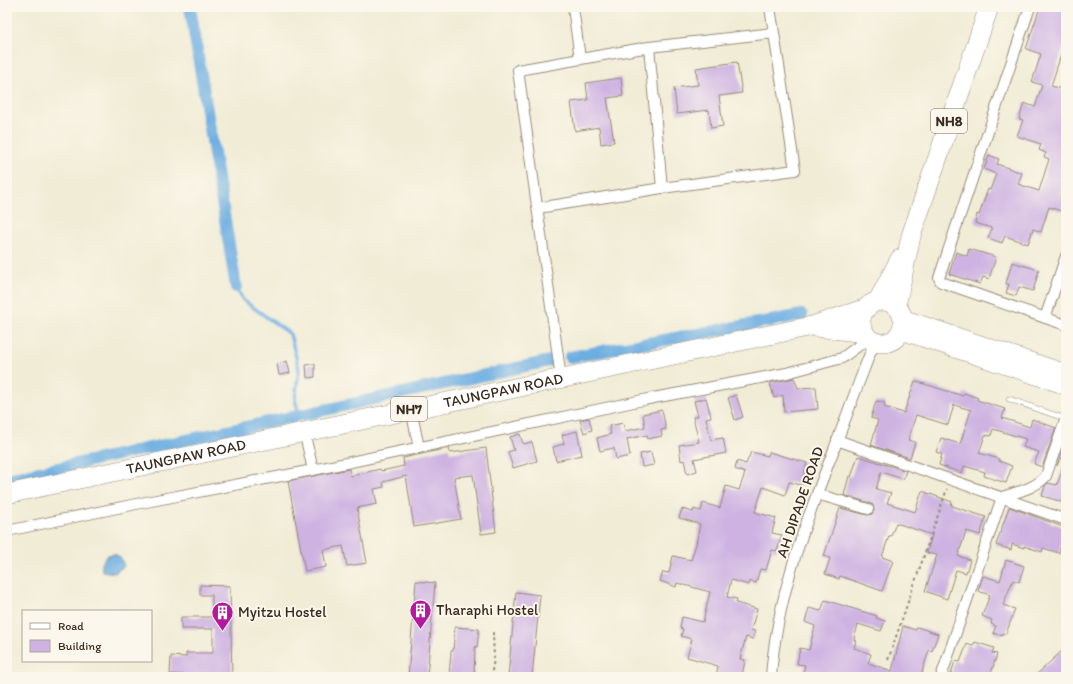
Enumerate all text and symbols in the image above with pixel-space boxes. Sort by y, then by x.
road number: NH8 [931,109,967,133]
street label: TAUNGPAW ROAD [442,369,565,412]
road number: NH7 [391,397,427,421]
street label: TAUNGPAW ROAD [125,435,248,478]
street label: AH DIPADE ROAD [773,444,827,560]
building icon: Tharaphi Hostel [408,597,434,630]
building icon: Myitzu Hostel [209,599,235,632]
place label: Tharaphi Hostel [436,601,539,619]
place label: Myitzu Hostel [238,603,327,621]
legend [22,610,152,662]
text: Road [58,619,84,633]
text: Building [58,639,102,653]

